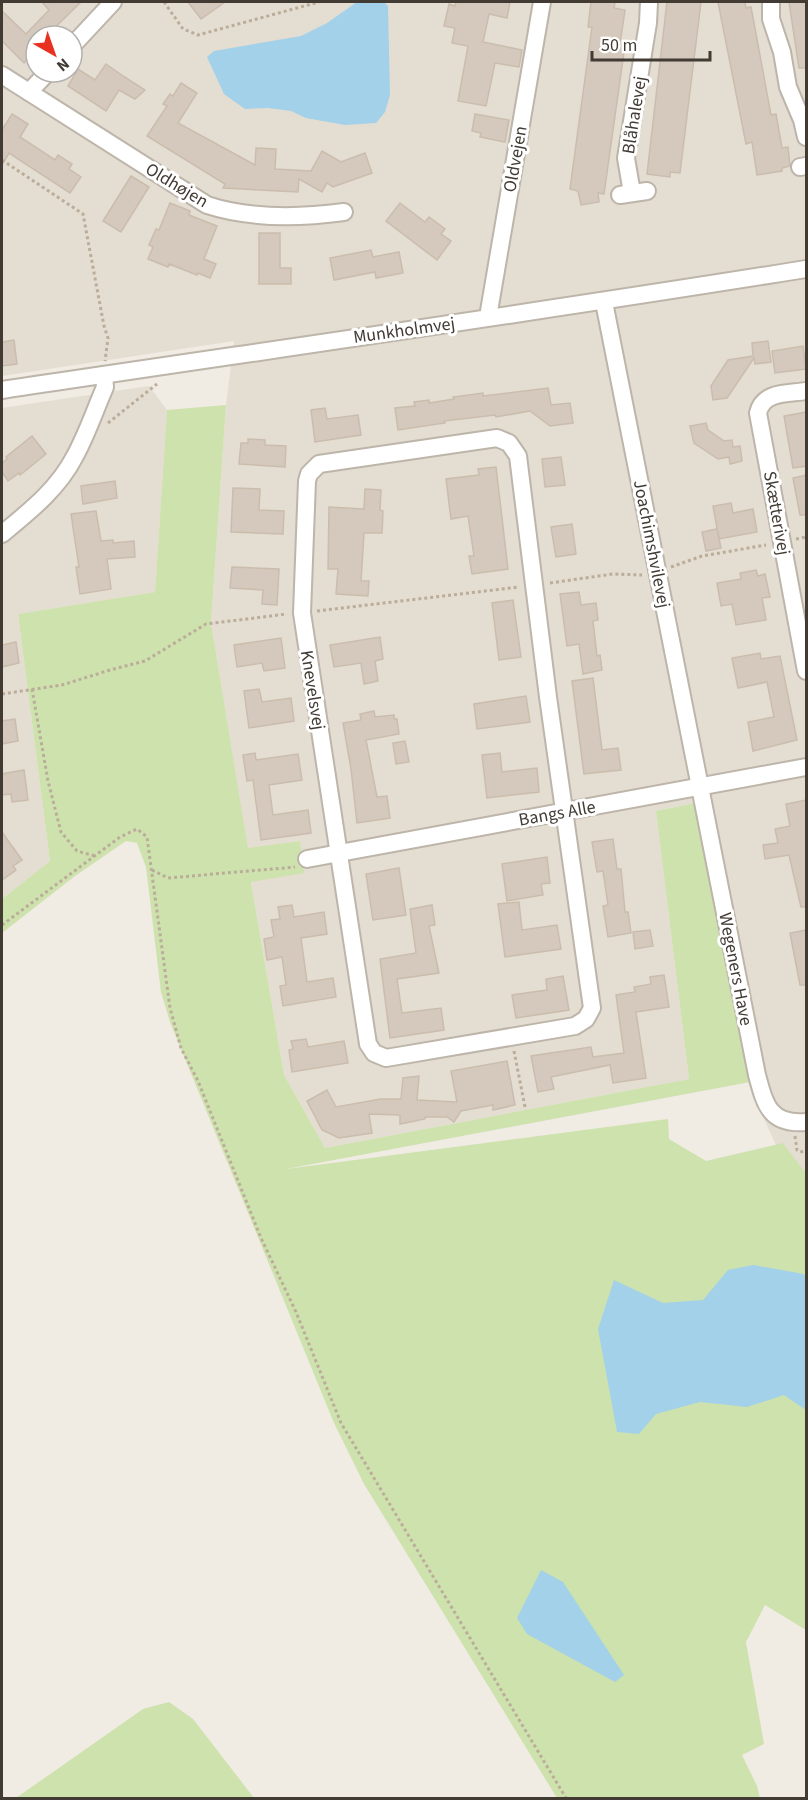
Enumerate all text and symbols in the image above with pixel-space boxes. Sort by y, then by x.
north arrow [24,24,84,84]
scale bar [592,24,710,62]
text: 50 m [601,33,637,58]
text: N [52,53,74,77]
street label: Blåhalevej [616,74,653,156]
street label: Oldvejen [497,124,534,194]
street label: Oldhøjen [141,157,213,214]
street label: Munkholmvej [352,311,457,350]
street label: Skætterivej [757,469,796,557]
street label: Joachimshvilevej [627,478,676,610]
street label: Knevelsvej [294,648,331,732]
street label: Bangs Alle [517,794,598,833]
street label: Wegeners Have [712,910,759,1028]

